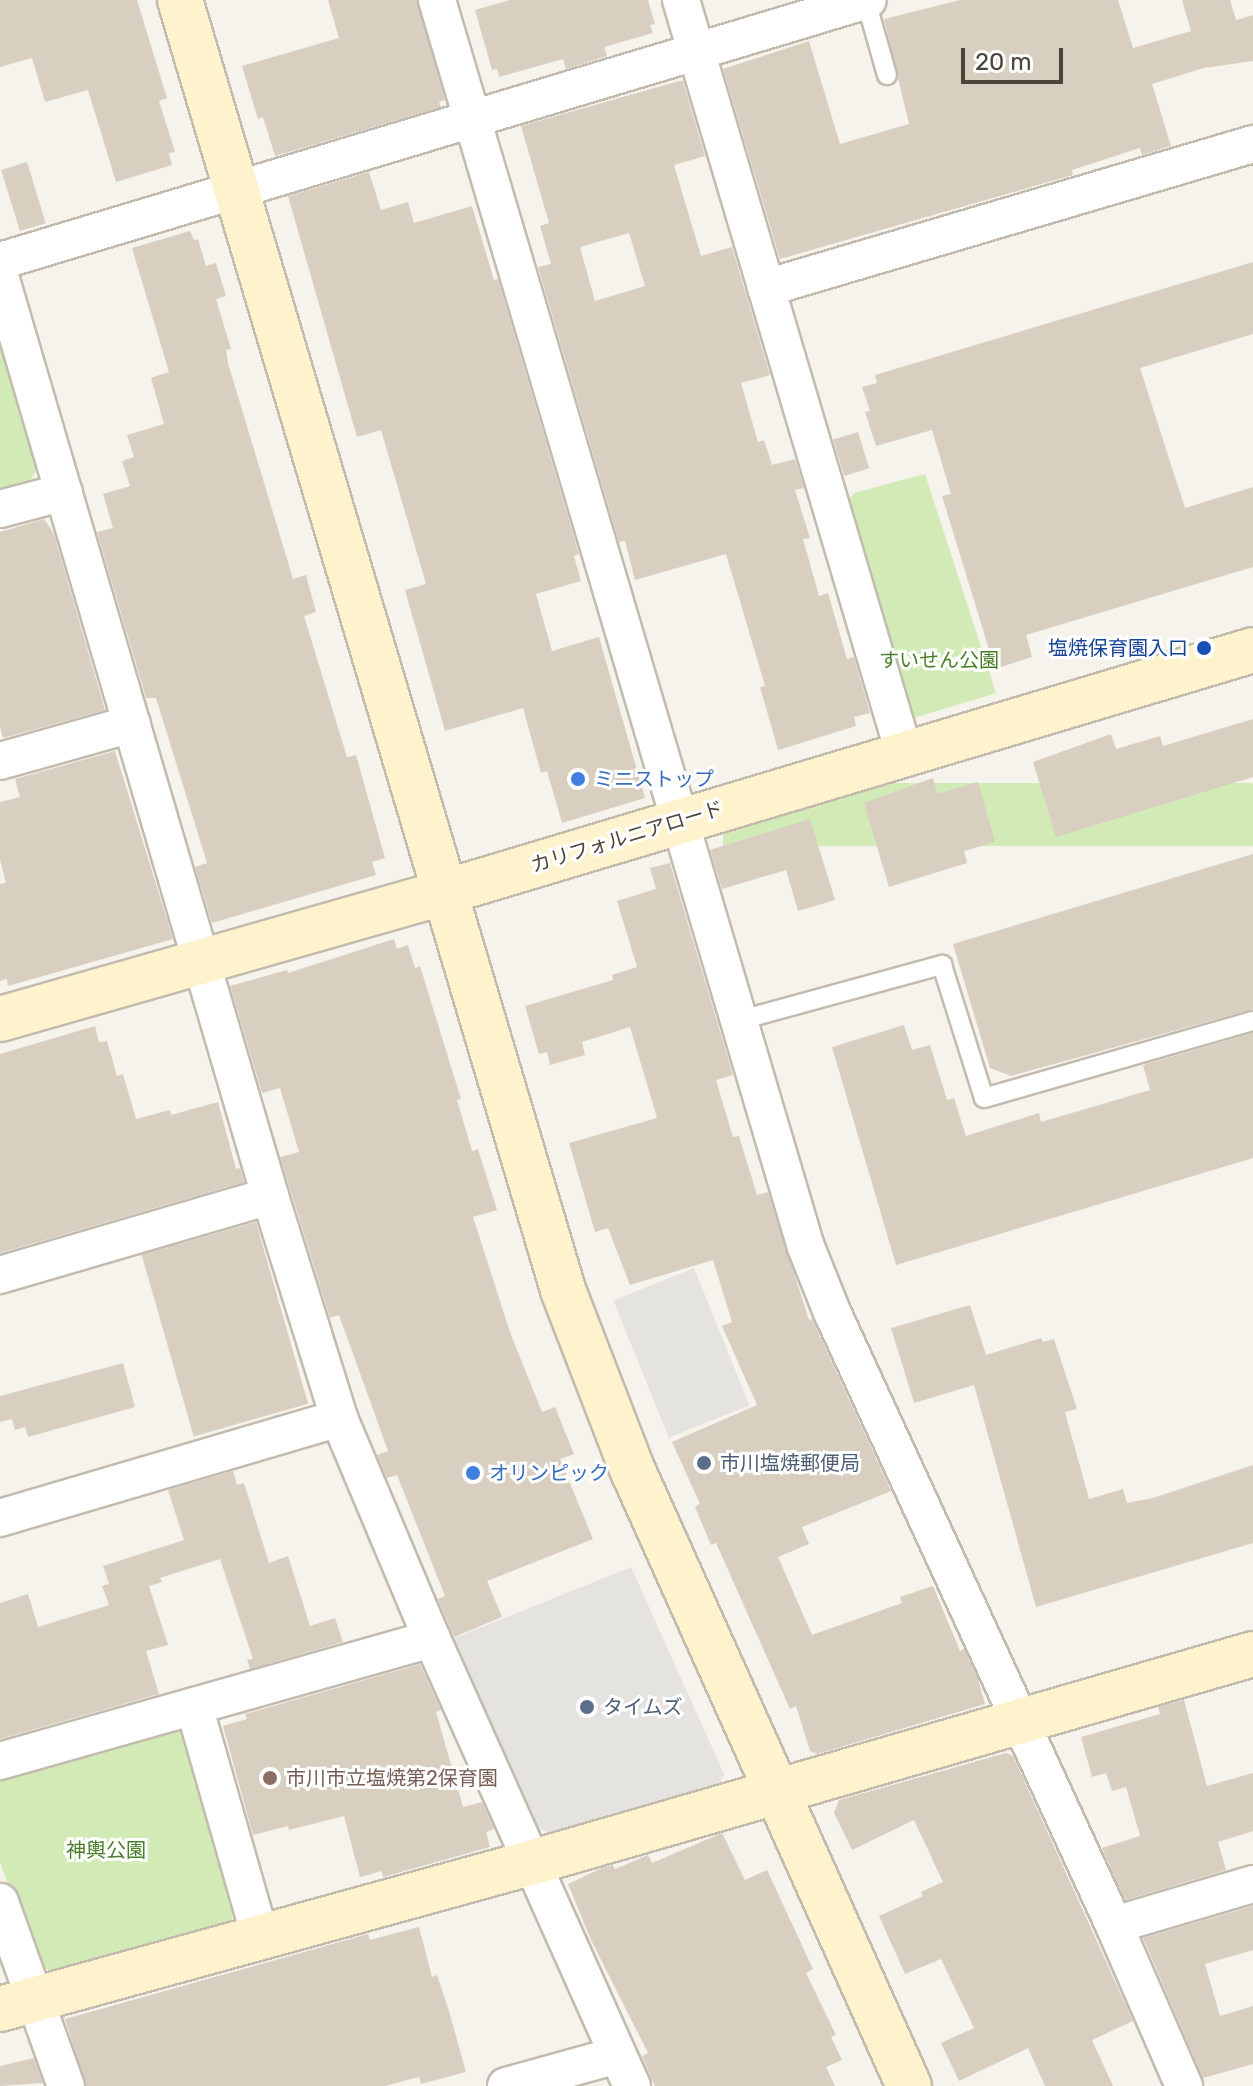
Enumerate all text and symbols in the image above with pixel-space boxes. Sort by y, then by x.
scale bar [965,32,1067,82]
text: 20 m [975,48,1032,76]
place label: 塩焼保育園入口 [1048,636,1188,660]
marker: 塩焼保育園入口 [1195,639,1213,657]
park label: すいせん公園 [879,648,999,672]
place label: ミニストップ [594,767,714,791]
marker: ミニストップ [569,770,587,788]
street label: カリフォルニアロード [528,796,726,878]
place label: 市川塩焼郵便局 [720,1451,860,1475]
marker: 市川塩焼郵便局 [695,1454,713,1472]
place label: オリンピック [489,1461,609,1485]
marker: オリンピック [464,1464,482,1482]
place label: タイムズ [603,1695,683,1719]
marker: タイムズ [578,1698,596,1716]
place label: 市川市立塩焼第2保育園 [286,1766,498,1790]
marker: 市川市立塩焼第2保育園 [261,1769,279,1787]
park label: 神輿公園 [66,1838,146,1862]

